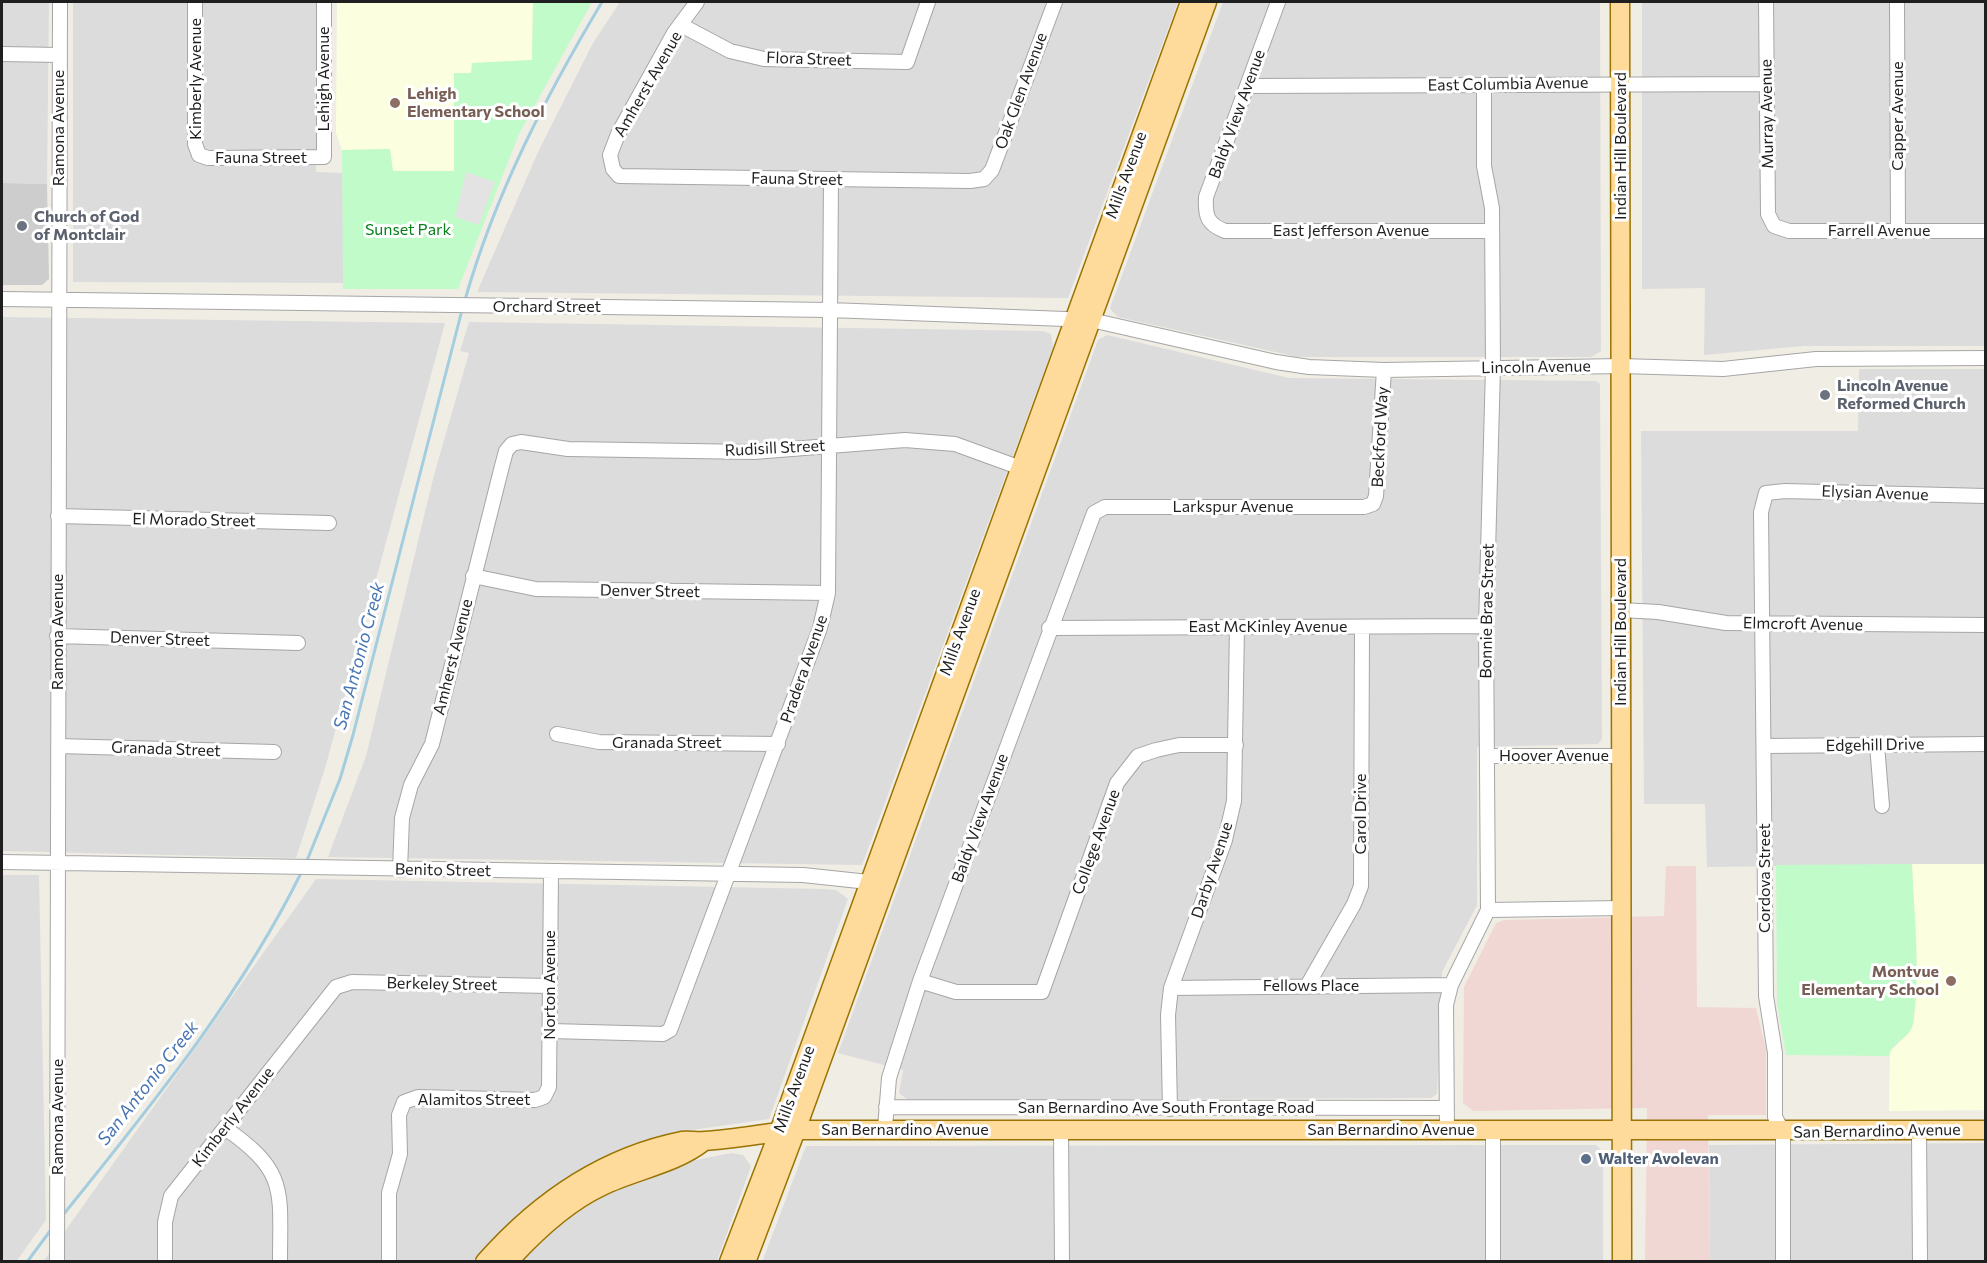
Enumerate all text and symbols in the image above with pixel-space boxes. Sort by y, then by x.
street label: Kimberly Avenue [186,18,206,140]
street label: Lehigh Avenue [314,26,334,132]
street label: Amherst Avenue [610,28,686,140]
street label: Oak Glen Avenue [991,30,1051,152]
street label: Baldy View Avenue [1205,47,1269,181]
street label: Flora Street [766,48,852,70]
street label: Murray Avenue [1756,59,1778,169]
street label: Capper Avenue [1888,61,1908,171]
street label: Ramona Avenue [49,70,69,186]
street label: Indian Hill Boulevard [1611,72,1631,220]
street label: East Columbia Avenue [1428,73,1588,95]
place label: Lehigh Elementary School [407,84,545,122]
marker: Lehigh Elementary School [388,96,402,110]
street label: Mills Avenue [1101,129,1151,221]
street label: Fauna Street [215,148,307,168]
street label: Fauna Street [751,169,843,189]
place label: Church of God of Montclair [34,207,139,245]
marker: Church of God of Montclair [15,219,29,233]
park label: Sunset Park [365,220,451,240]
street label: East Jefferson Avenue [1273,221,1429,241]
street label: Farrell Avenue [1828,221,1930,241]
street label: Orchard Street [493,297,601,317]
street label: Lincoln Avenue [1481,356,1591,378]
place label: Lincoln Avenue Reformed Church [1837,376,1966,414]
street label: Beckford Way [1368,386,1392,488]
marker: Lincoln Avenue Reformed Church [1818,388,1832,402]
street label: Rudisill Street [724,436,826,460]
street label: Elysian Avenue [1821,482,1929,504]
street label: Larkspur Avenue [1172,497,1294,517]
street label: El Morado Street [132,509,256,531]
street label: Bonnie Brae Street [1476,543,1498,679]
street label: Indian Hill Boulevard [1611,558,1631,706]
street label: Ramona Avenue [48,574,68,690]
water label: San Antonio Creek [329,580,389,732]
street label: Denver Street [600,581,700,601]
street label: Mills Avenue [935,586,985,678]
street label: Amherst Avenue [429,597,477,717]
street label: Pradera Avenue [776,612,832,726]
street label: Elmcroft Avenue [1743,613,1863,635]
street label: East McKinley Avenue [1189,617,1347,637]
street label: Denver Street [110,628,210,650]
street label: Granada Street [612,733,722,753]
street label: Edgehill Drive [1825,735,1925,755]
street label: Granada Street [111,737,221,761]
street label: Hoover Avenue [1499,746,1609,766]
street label: Baldy View Avenue [948,751,1012,885]
street label: Carol Drive [1351,774,1371,854]
street label: College Avenue [1068,787,1124,897]
street label: Darby Avenue [1187,819,1237,921]
street label: Cordova Street [1755,823,1775,933]
street label: Benito Street [395,860,491,880]
street label: Norton Avenue [540,930,560,1040]
place label: Montvue Elementary School [1801,962,1939,1000]
street label: Berkeley Street [386,973,498,995]
marker: Montvue Elementary School [1944,974,1958,988]
street label: Fellows Place [1263,976,1359,996]
water label: San Antonio Creek [93,1017,203,1149]
street label: Mills Avenue [769,1043,819,1135]
street label: Ramona Avenue [48,1059,68,1175]
street label: Kimberly Avenue [188,1063,278,1171]
street label: Alamitos Street [418,1090,530,1110]
street label: San Bernardino Ave South Frontage Road [1018,1098,1314,1118]
street label: San Bernardino Avenue [821,1120,989,1140]
street label: San Bernardino Avenue [1307,1120,1475,1140]
street label: San Bernardino Avenue [1793,1120,1961,1142]
place label: Walter Avolevan [1598,1149,1719,1169]
marker: Walter Avolevan [1579,1152,1593,1166]

